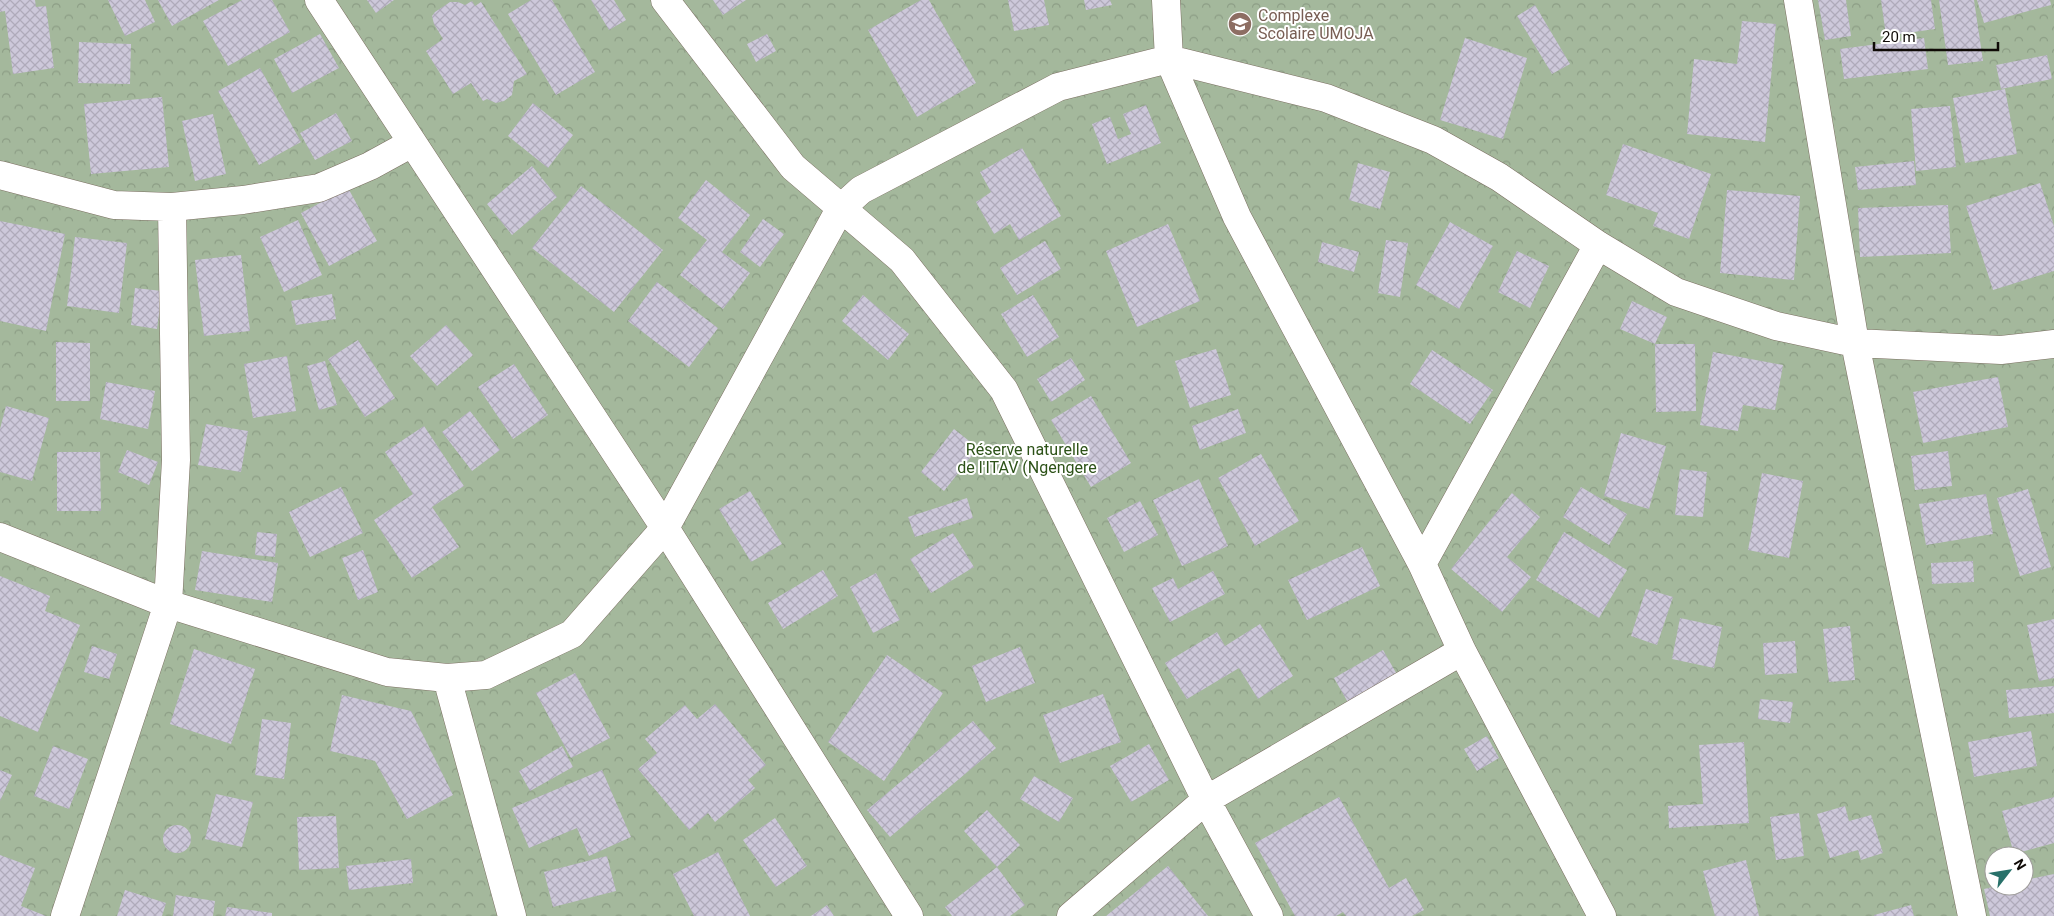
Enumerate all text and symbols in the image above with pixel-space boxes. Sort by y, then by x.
place label: Complexe Scolaire UMOJA [1258,6,1374,43]
school or university icon: Complexe Scolaire UMOJA [1227,11,1253,37]
scale bar [1874,20,1998,52]
text: 20 m [1882,28,1916,46]
park label: Réserve naturelle de l'ITAV (Ngengere [957,440,1097,477]
north arrow [1984,846,2034,896]
text: N [2011,856,2030,873]

